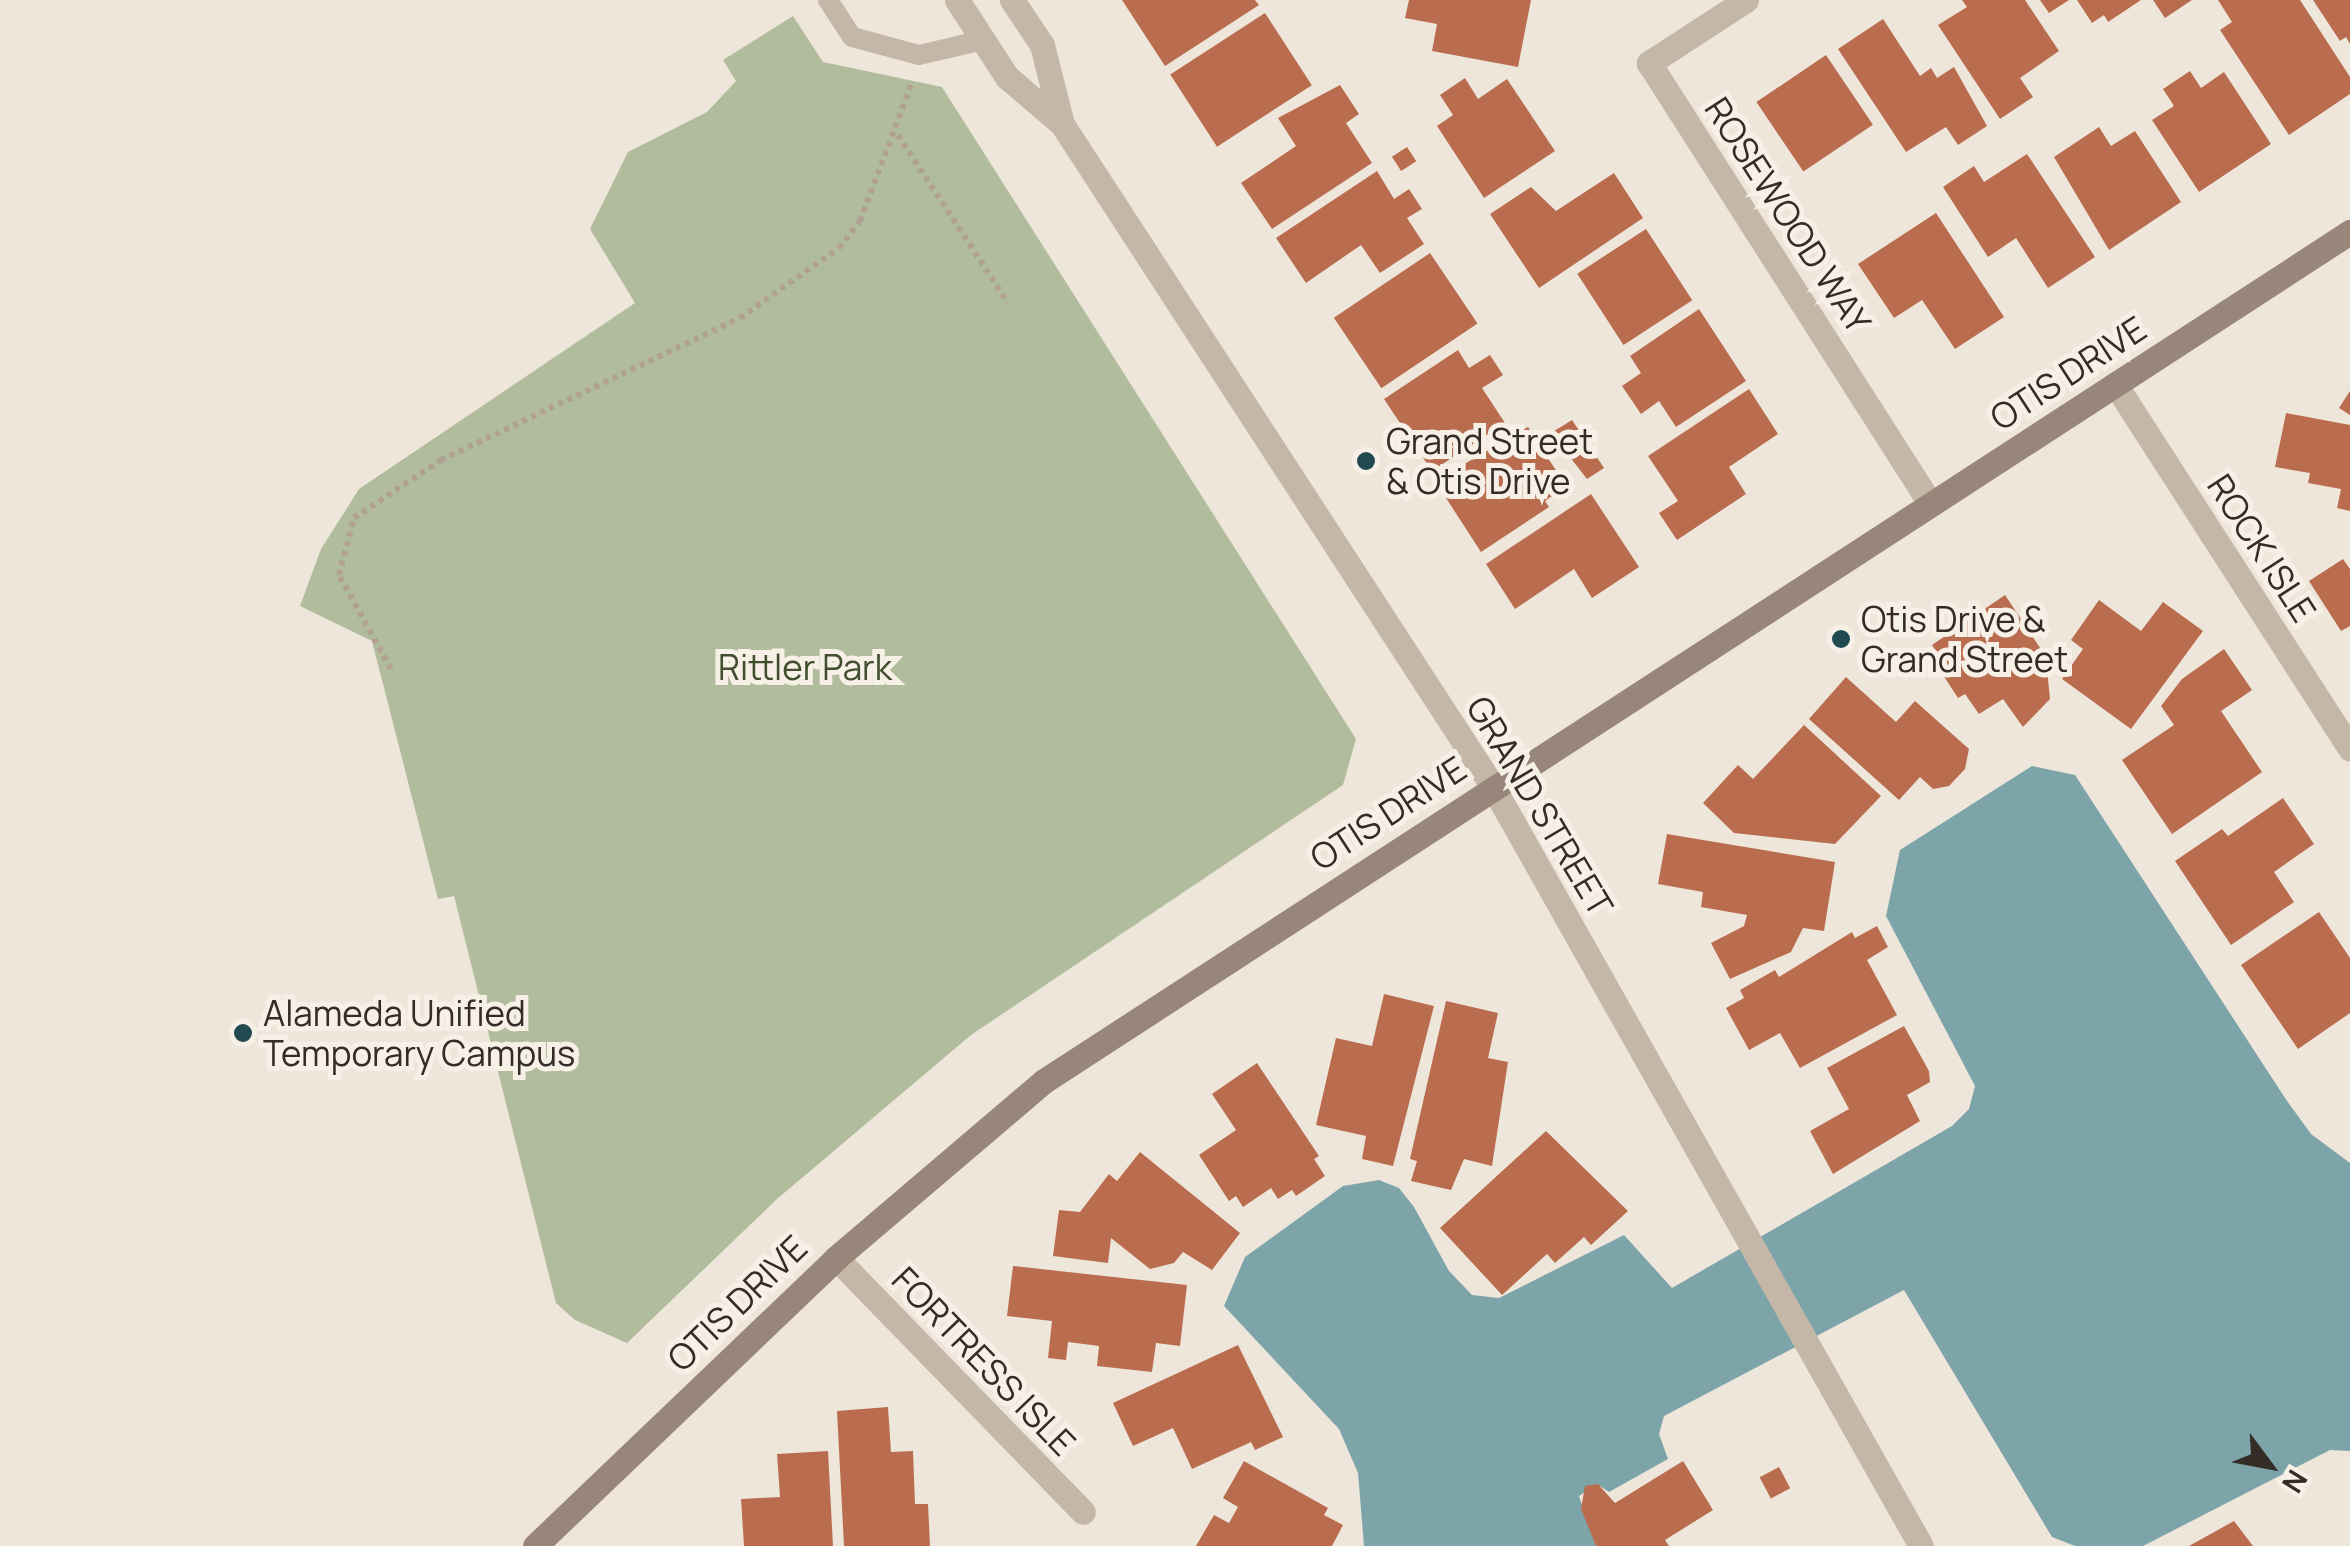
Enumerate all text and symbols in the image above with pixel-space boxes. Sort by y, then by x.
street label: ROSEWOOD WAY [1696,90,1880,340]
street label: OTIS DRIVE [1982,307,2154,439]
place label: Grand Street & Otis Drive [1386,420,1593,502]
marker: Grand Street & Otis Drive [1355,450,1377,472]
street label: ROCK ISLE [2199,466,2325,630]
place label: Otis Drive & Grand Street [1861,598,2068,680]
marker: Otis Drive & Grand Street [1830,628,1852,650]
park label: Rittler Park [718,646,892,688]
street label: GRAND STREET [1458,689,1622,923]
street label: OTIS DRIVE [1302,747,1474,879]
place label: Alameda Unified Temporary Campus [263,992,575,1074]
marker: Alameda Unified Temporary Campus [232,1022,254,1044]
street label: OTIS DRIVE [659,1226,815,1380]
street label: FORTRESS ISLE [884,1258,1084,1464]
north arrow [2220,1416,2320,1516]
text: N [2274,1463,2317,1500]

